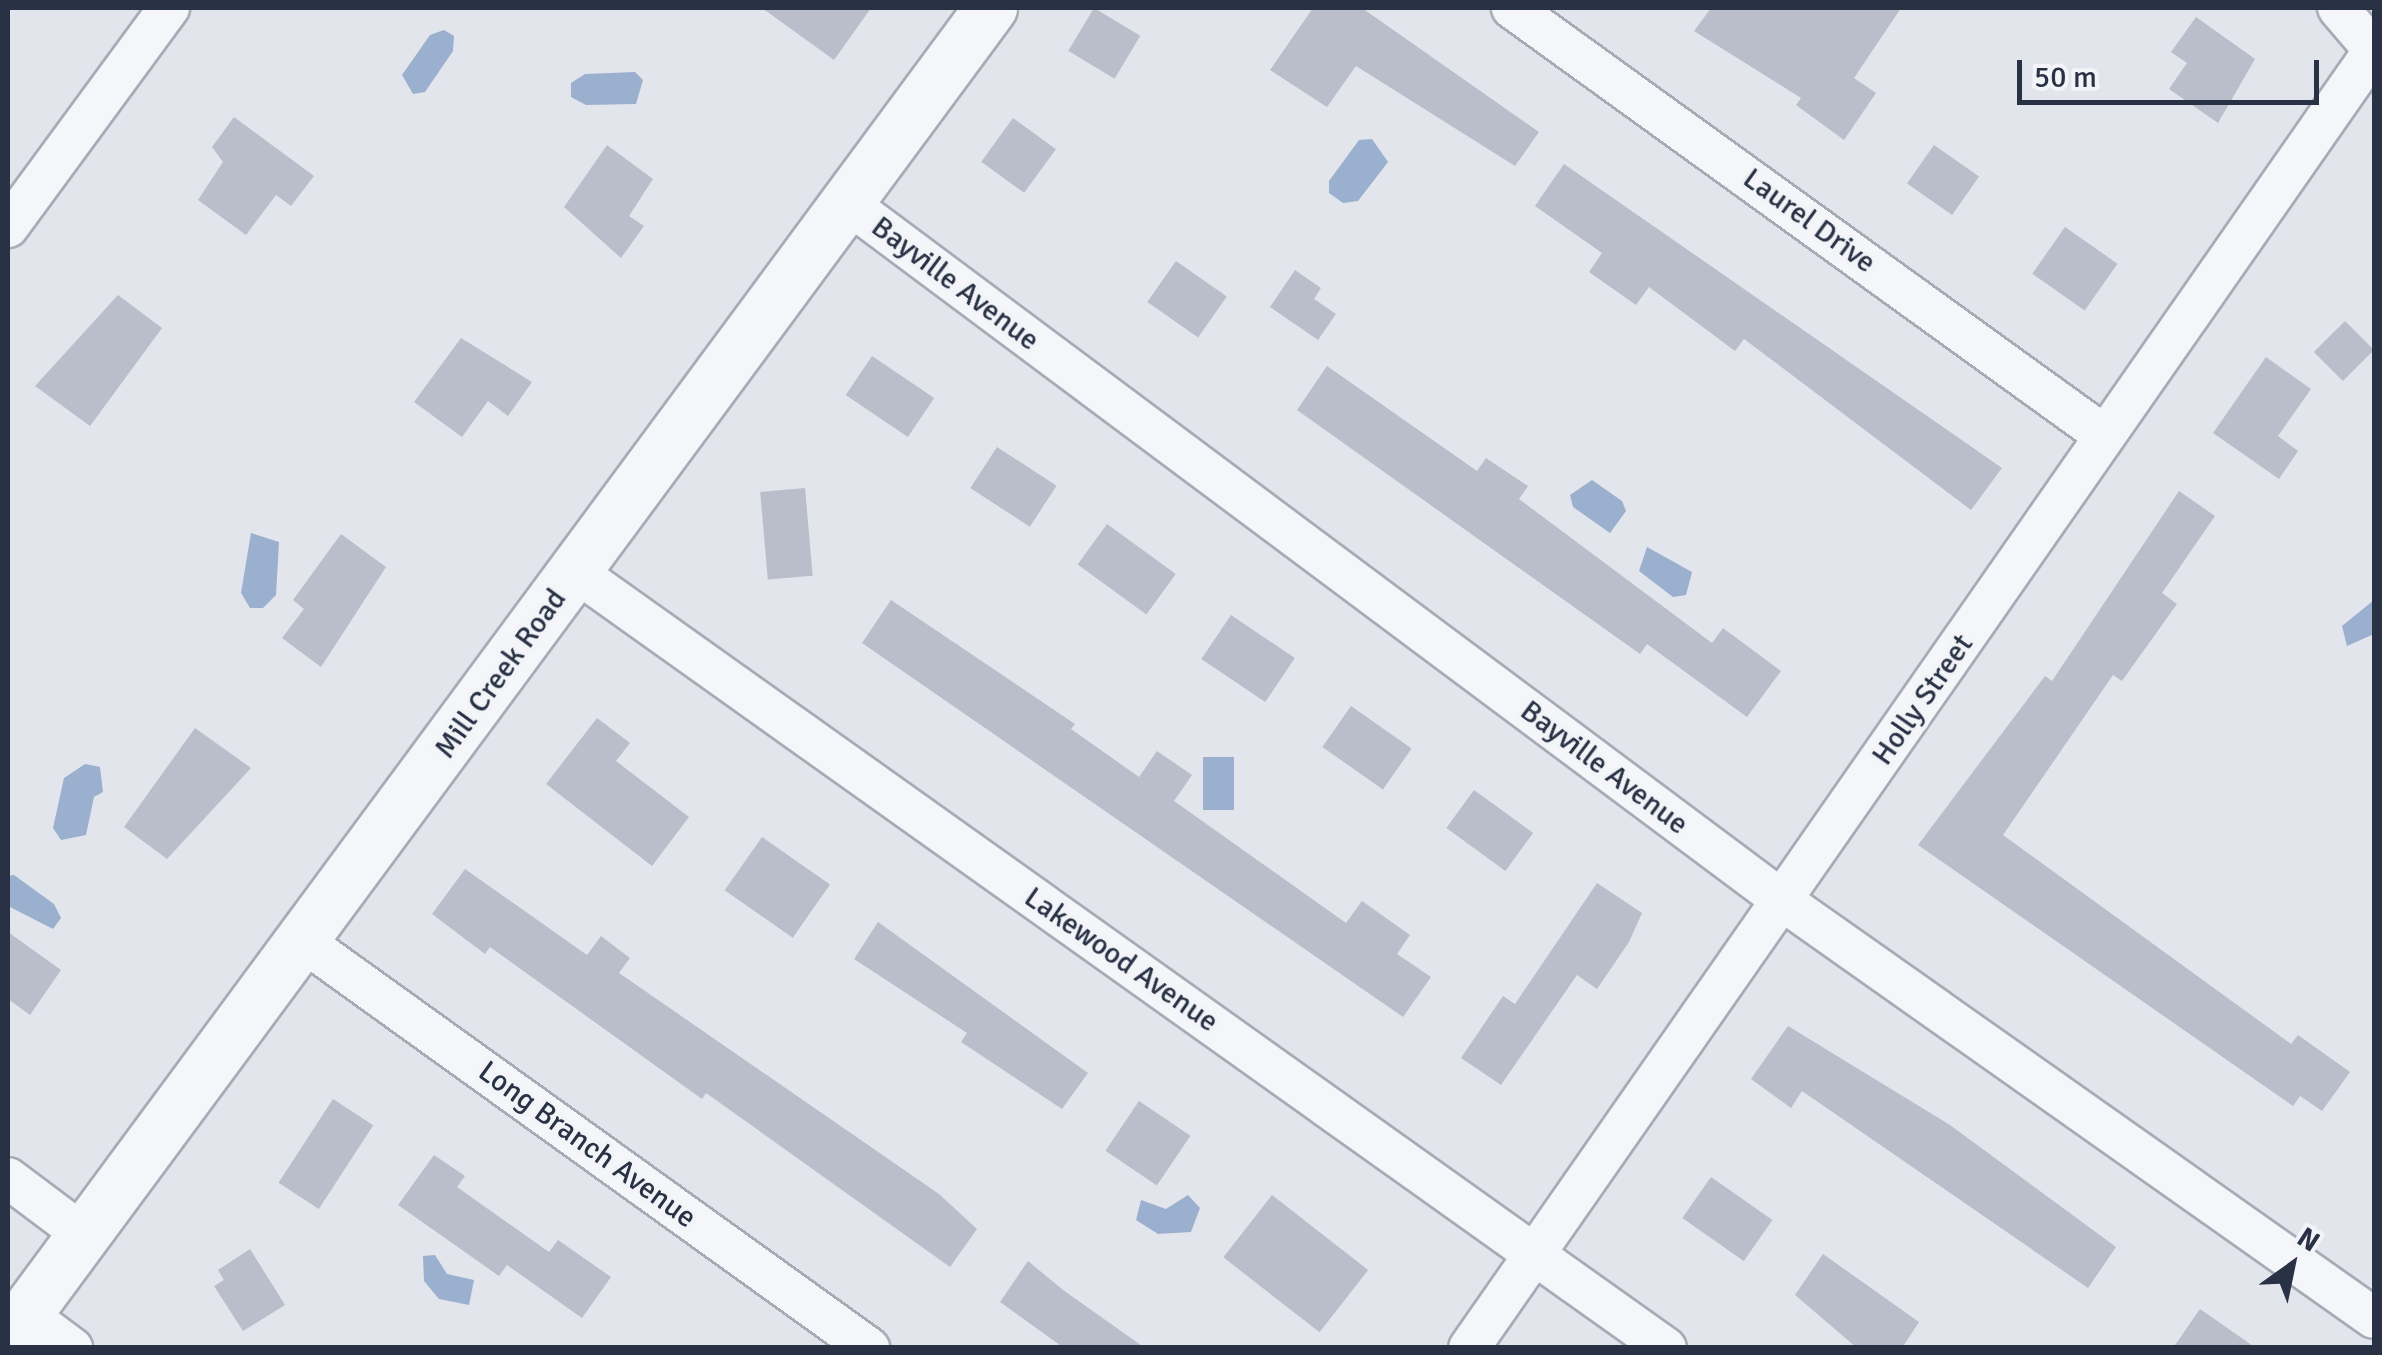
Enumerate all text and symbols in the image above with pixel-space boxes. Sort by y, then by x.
scale bar [2022,40,2324,102]
text: 50 m [2034,59,2097,96]
street label: Laurel Drive [1736,161,1882,281]
street label: Bayville Avenue [864,209,1046,359]
street label: Mill Creek Road [427,582,575,766]
street label: Holly Street [1865,628,1981,772]
street label: Bayville Avenue [1513,693,1695,843]
street label: Lakewood Avenue [1017,880,1225,1040]
street label: Long Branch Avenue [471,1054,703,1236]
north arrow [2242,1215,2342,1315]
text: N [2291,1220,2326,1259]

